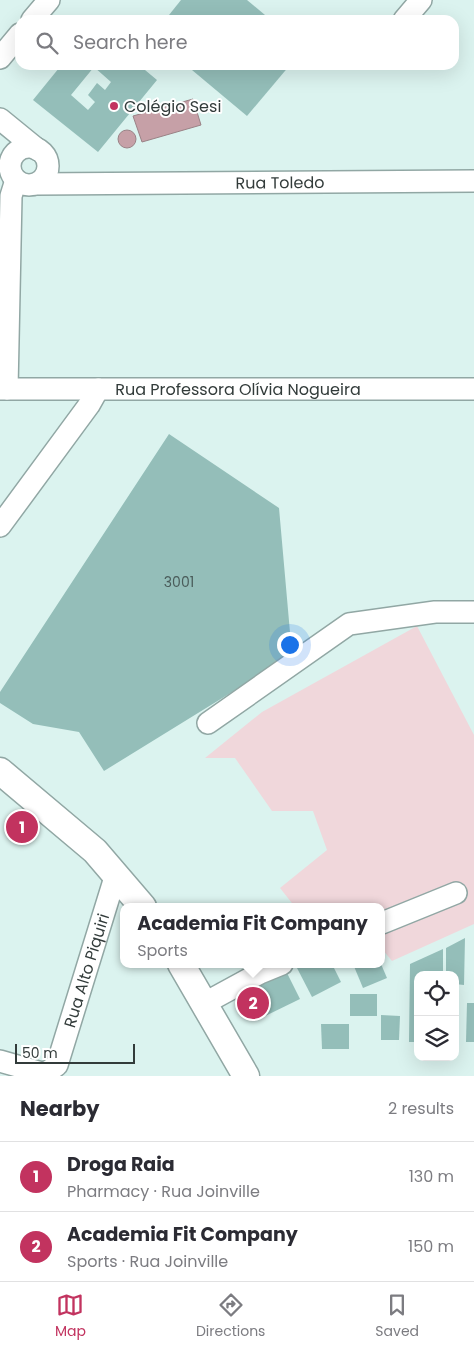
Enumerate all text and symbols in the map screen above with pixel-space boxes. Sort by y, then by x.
search box [15,15,459,70]
icon: search [33,29,61,57]
text: Search here [73,29,187,56]
place label: Colégio Sesi [124,95,221,118]
marker: Colégio Sesi [108,100,120,112]
street label: Rua Toledo [235,171,325,194]
street label: Rua Professora Olívia Nogueira [115,378,361,401]
house number: 3001 [164,572,194,592]
your location [277,632,303,658]
pin: 1 [6,808,38,846]
popup [120,903,385,968]
street label: Rua Alto Piquiri [58,910,115,1030]
text: Academia Fit Company [137,910,368,937]
text: Sports [137,939,188,962]
map controls [414,971,459,1061]
button: locate [414,971,459,1016]
pin: 2 [237,984,269,1022]
button: layers [414,1016,459,1061]
scale bar [15,1041,135,1064]
text: 50 m [22,1043,58,1063]
text: Nearby [20,1094,100,1123]
text: 2 results [388,1097,454,1120]
text: Droga Raia [67,1151,175,1178]
text: 1 [33,1165,39,1188]
text: 130 m [409,1165,454,1188]
text: Pharmacy · Rua Joinville [67,1180,260,1203]
text: Academia Fit Company [67,1221,298,1248]
text: 2 [31,1235,41,1258]
text: 150 m [408,1235,454,1258]
text: Sports · Rua Joinville [67,1250,228,1273]
tab: Map [55,1291,86,1342]
tab: Directions [196,1291,265,1342]
tab: Saved [375,1291,419,1342]

